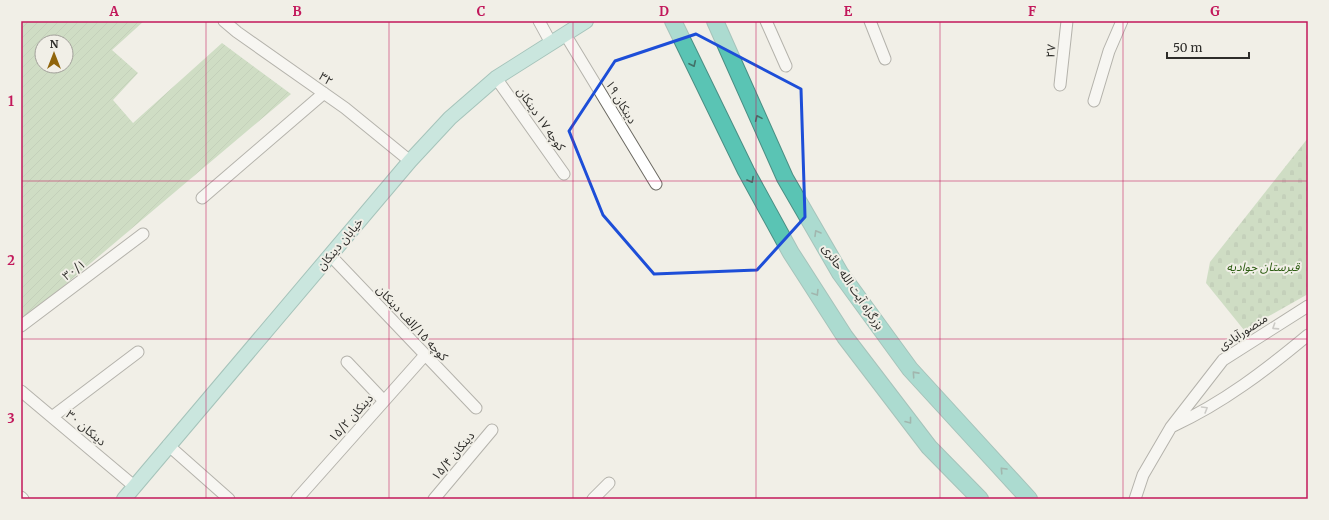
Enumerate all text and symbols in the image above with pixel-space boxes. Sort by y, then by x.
text: A [108,3,119,20]
text: B [292,3,302,20]
text: C [477,3,486,20]
text: D [659,3,669,20]
text: E [844,3,853,20]
text: F [1028,3,1036,20]
text: G [1210,3,1220,20]
north arrow [34,34,74,74]
scale bar [1167,34,1249,60]
text: N [50,37,59,51]
text: 50 m [1173,40,1202,55]
street label: ۲۷ [1042,43,1059,59]
one-way arrow [688,60,696,67]
street label: ۳۲ [316,69,336,89]
street label: ۱۹ دینکان [603,77,640,126]
street label: کوچه ۱۷ دینکان [513,84,569,155]
text: 1 [8,93,14,110]
one-way arrow [755,114,763,122]
one-way arrow [746,176,753,184]
street label: خیابان دینکان [313,214,366,273]
one-way arrow [815,230,822,237]
street label: بزرگراه آیت الله حائری [819,241,888,332]
text: 2 [7,252,15,269]
street label: ۳۰/۱ [59,256,88,283]
park label: قبرستان جوادیه [1227,259,1301,274]
street label: کوچه ۱۵/الف دینکان [373,282,452,365]
one-way arrow [812,289,819,296]
street label: منصورآبادی [1215,310,1270,353]
one-way arrow [1272,322,1279,330]
one-way arrow [913,372,920,379]
street label: ۱۵/۲ دینکان [325,390,376,445]
street label: ۳۰ دینکان [63,406,110,449]
one-way arrow [1201,406,1208,413]
text: 3 [7,410,15,427]
one-way arrow [904,416,911,423]
street label: ۱۵/۴ دینکان [428,428,478,483]
one-way arrow [1000,467,1008,475]

